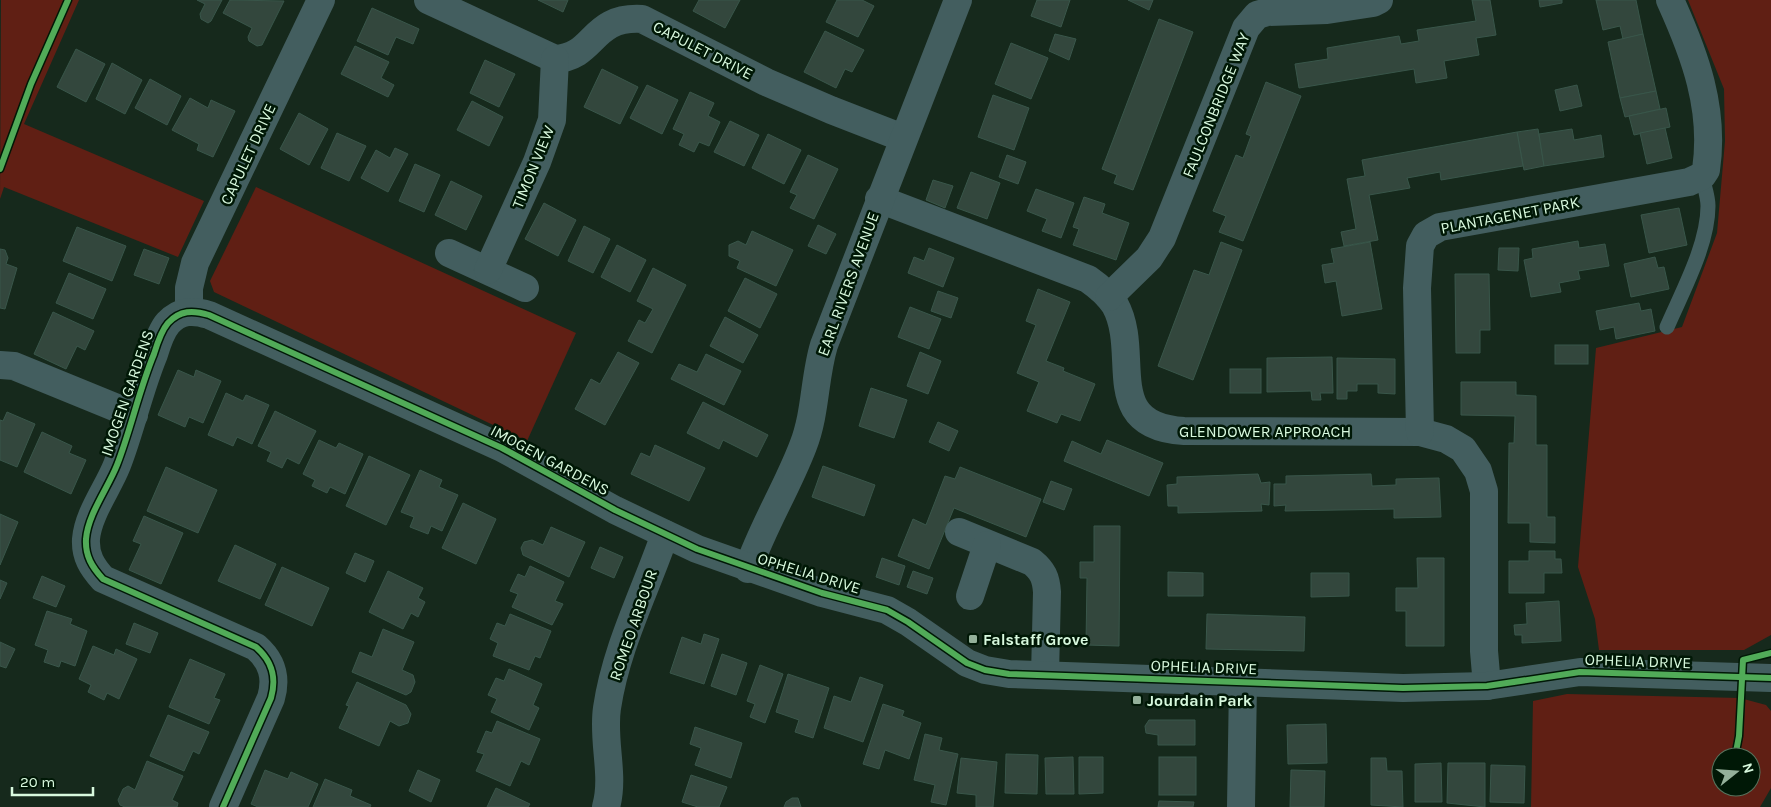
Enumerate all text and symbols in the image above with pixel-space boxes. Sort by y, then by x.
street label: CAPULET DRIVE [650,17,756,83]
street label: FAULCONBRIDGE WAY [1178,29,1254,180]
street label: CAPULET DRIVE [216,100,280,208]
street label: TIMON VIEW [508,122,559,211]
street label: PLANTAGENET PARK [1439,192,1581,238]
street label: EARL RIVERS AVENUE [813,209,883,359]
street label: IMOGEN GARDENS [97,328,157,458]
street label: IMOGEN GARDENS [487,421,613,499]
street label: GLENDOWER APPROACH [1179,422,1351,441]
street label: OPHELIA DRIVE [755,548,863,598]
street label: ROMEO ARBOUR [605,567,661,683]
place label: Falstaff Grove [983,630,1088,649]
marker: Falstaff Grove [967,633,979,645]
street label: OPHELIA DRIVE [1584,650,1692,672]
street label: OPHELIA DRIVE [1150,656,1258,678]
place label: Jourdain Park [1147,691,1253,710]
marker: Jourdain Park [1131,694,1143,706]
north arrow [1711,747,1761,797]
text: N [1738,761,1758,776]
scale bar [12,764,94,796]
text: 20 m [20,773,55,791]

